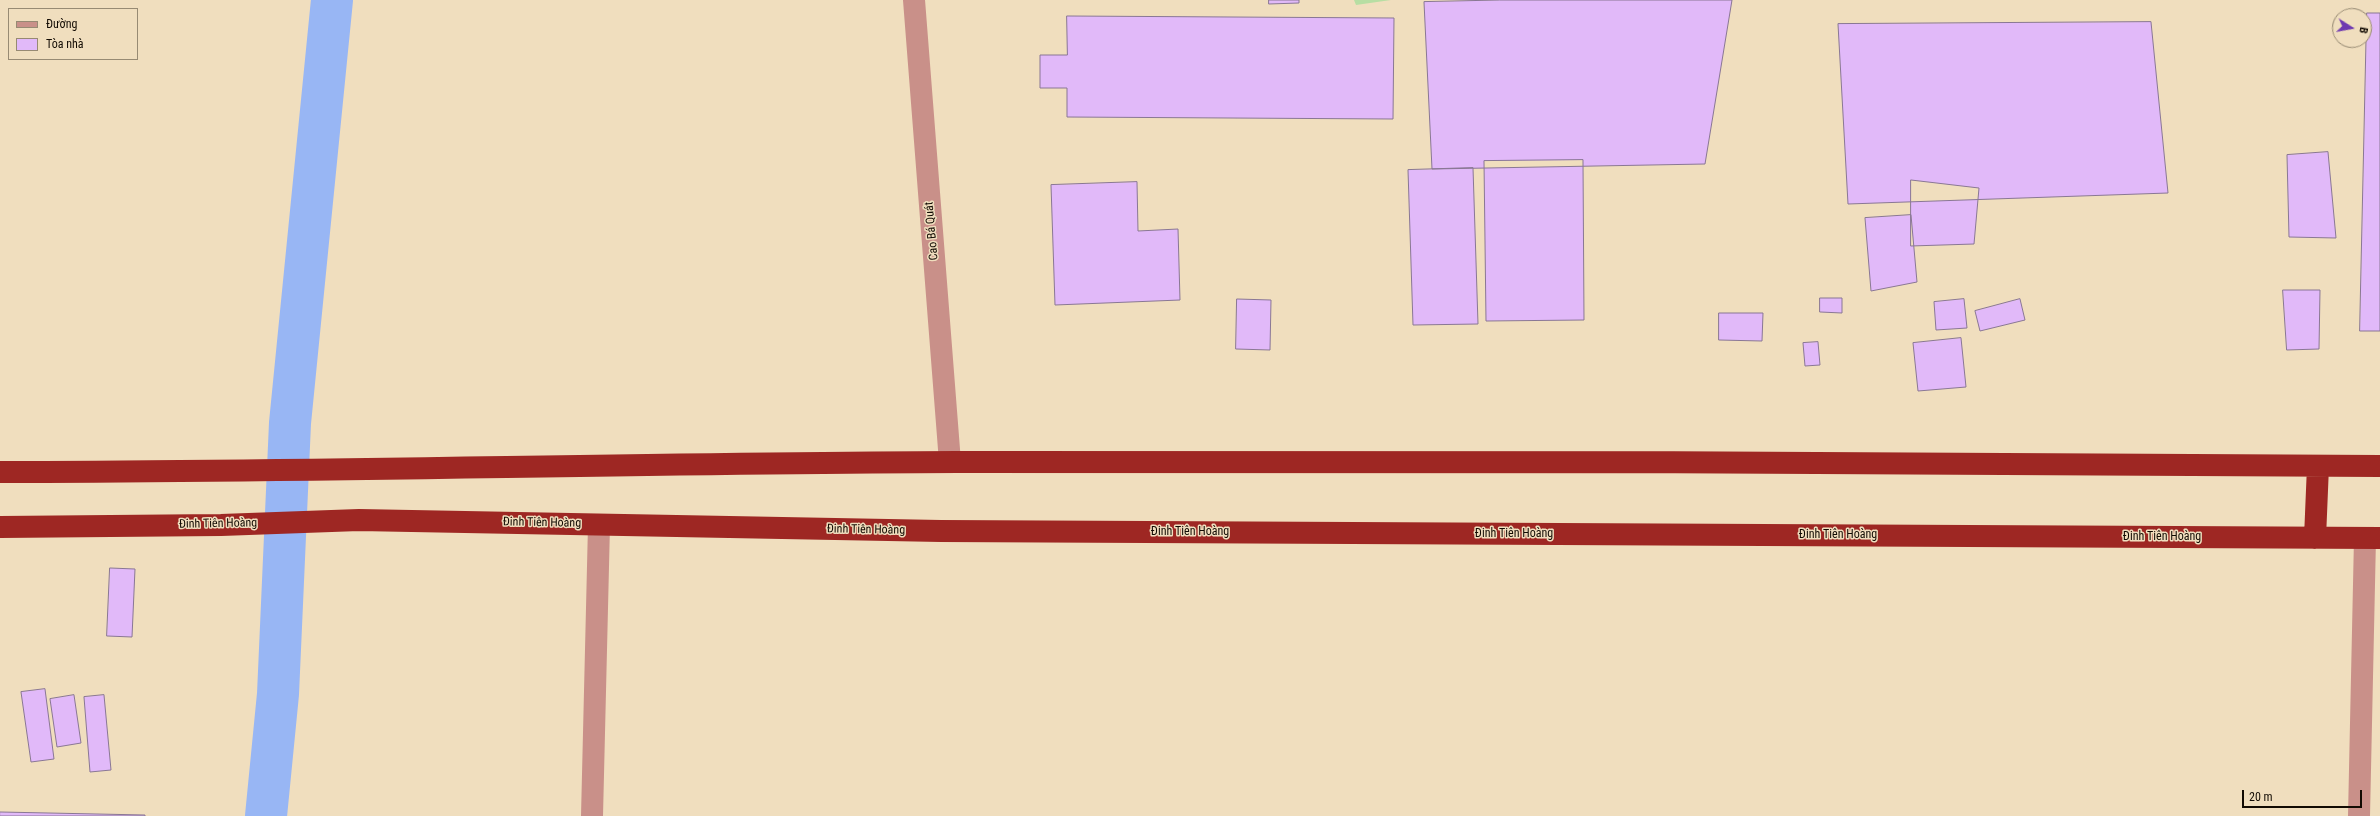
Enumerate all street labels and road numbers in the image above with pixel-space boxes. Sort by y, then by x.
street label: Cao Bá Quát [922,201,942,261]
street label: Đinh Tiên Hoàng [503,515,581,531]
street label: Đinh Tiên Hoàng [179,516,257,532]
street label: Đinh Tiên Hoàng [827,522,905,538]
street label: Đinh Tiên Hoàng [1151,525,1229,539]
street label: Đinh Tiên Hoàng [1475,527,1553,541]
street label: Đinh Tiên Hoàng [1799,528,1877,542]
street label: Đinh Tiên Hoàng [2123,530,2201,544]

